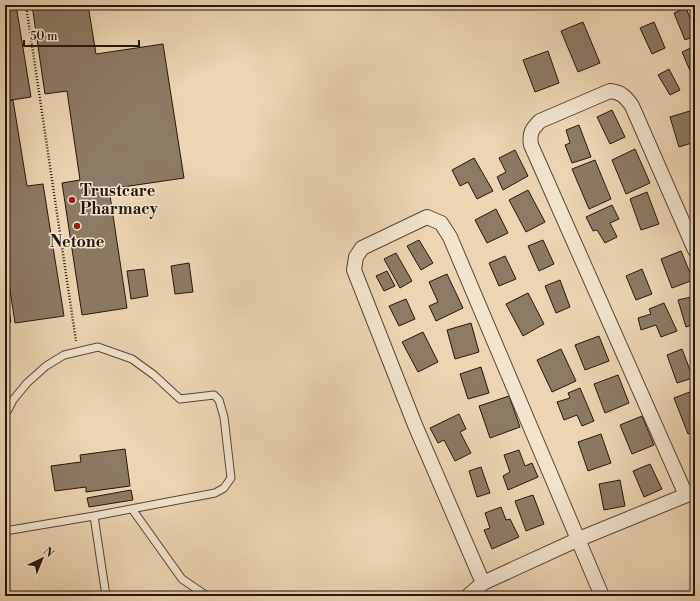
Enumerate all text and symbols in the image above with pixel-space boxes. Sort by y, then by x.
scale bar [24,22,139,48]
text: 50 m [30,29,58,44]
place label: Trustcare Pharmacy [80,181,159,219]
marker: Trustcare Pharmacy [67,195,77,205]
marker: Netone [72,221,82,231]
place label: Netone [50,232,105,252]
north arrow [22,539,62,579]
text: N [40,544,56,561]

